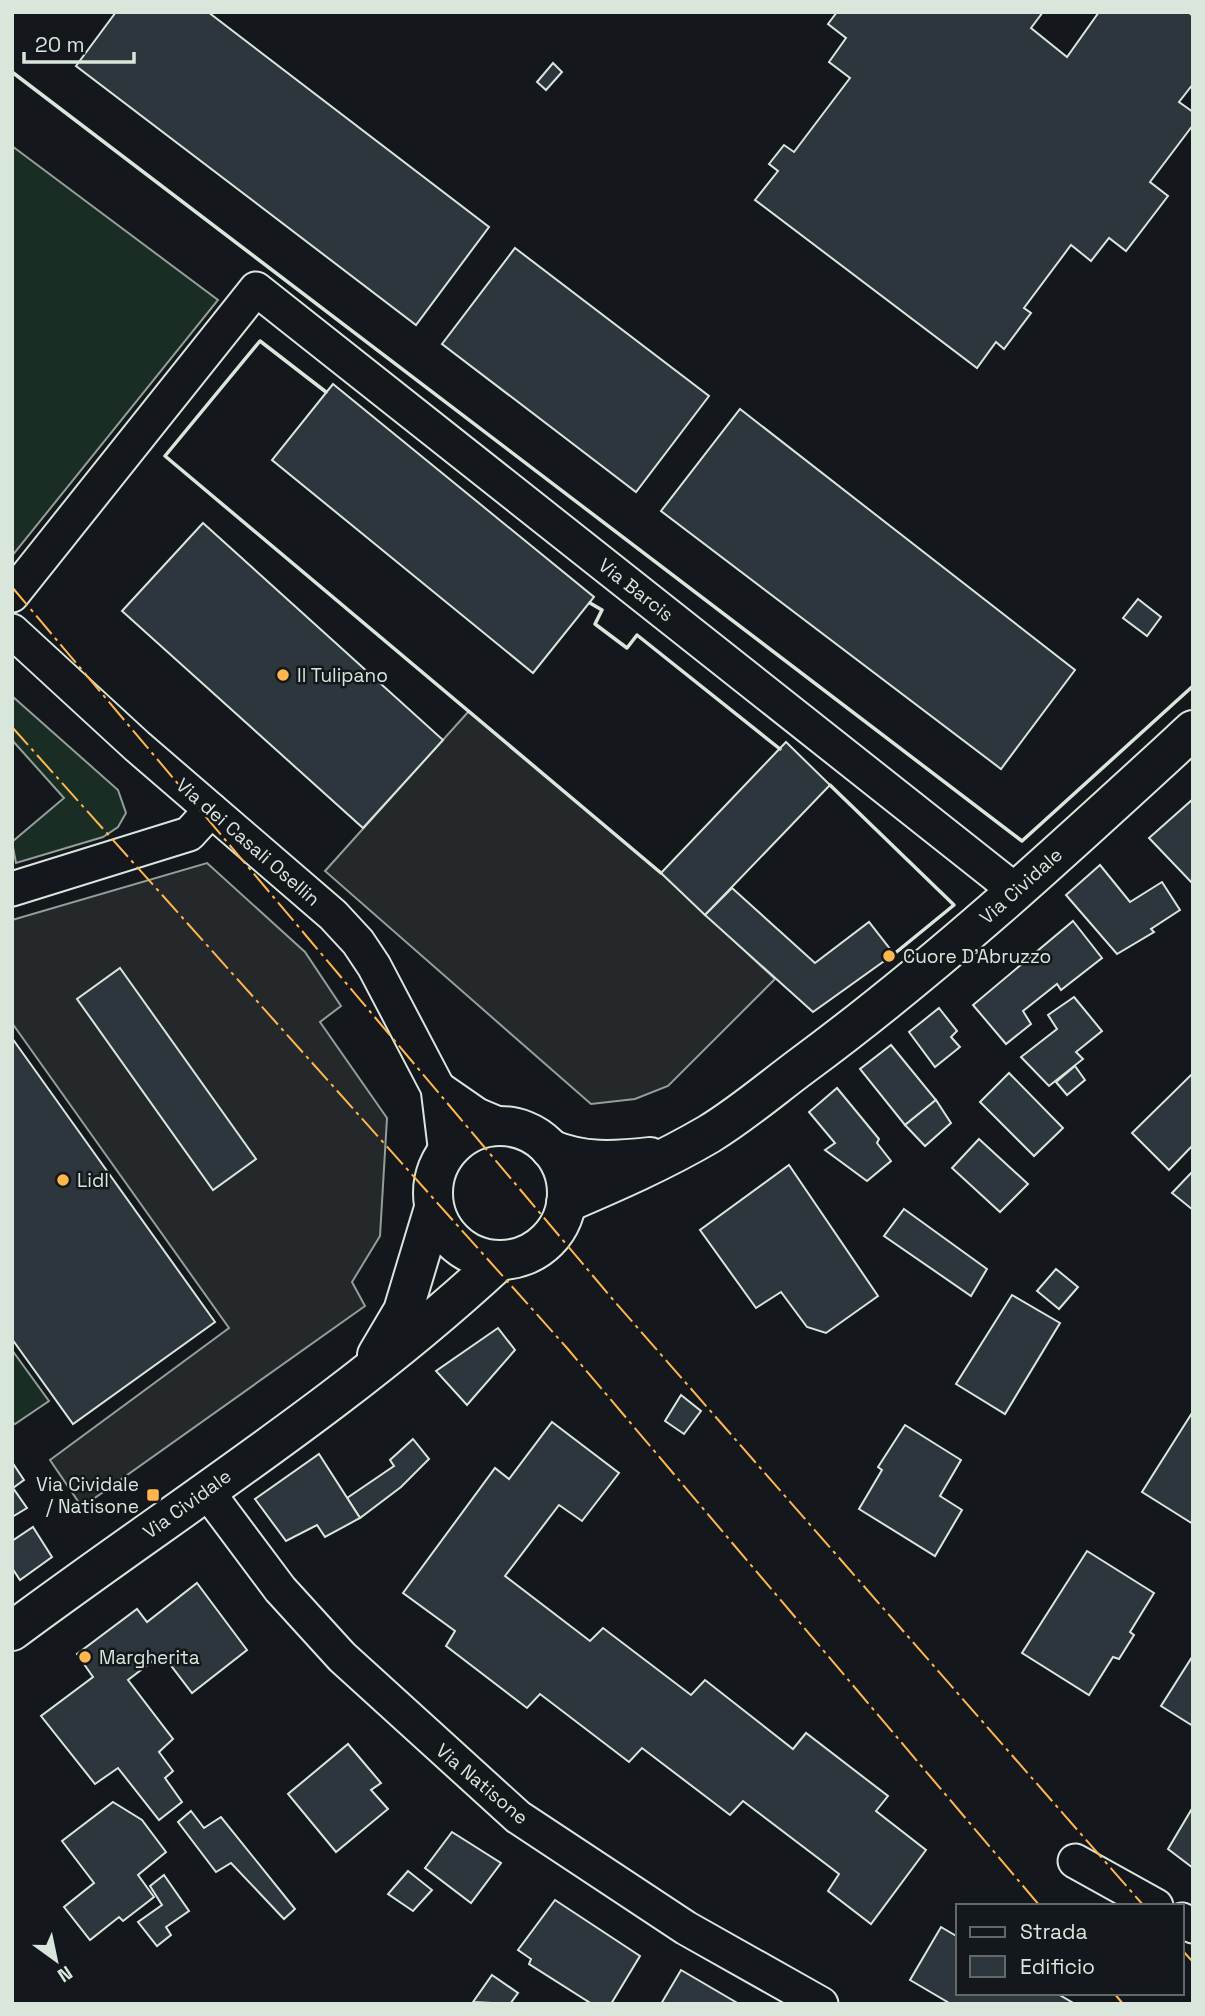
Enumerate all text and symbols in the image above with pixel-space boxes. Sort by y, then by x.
scale bar [24,21,135,65]
text: 20 m [35,31,85,58]
street label: Via Barcis [593,553,679,627]
place label: Il Tulipano [297,663,388,688]
marker: Il Tulipano [275,667,291,683]
street label: Via dei Casali Osellin [171,773,325,911]
street label: Via Cividale [974,842,1068,930]
place label: Cuore D’Abruzzo [903,944,1051,969]
marker: Cuore D’Abruzzo [881,948,897,964]
place label: Lidl [77,1168,109,1193]
marker: Lidl [55,1172,71,1188]
street label: Via Cividale [138,1464,236,1544]
place label: Via Cividale / Natisone [36,1472,139,1519]
marker: Via Cividale / Natisone [145,1487,161,1503]
place label: Margherita [99,1645,200,1670]
marker: Margherita [77,1649,93,1665]
street label: Via Natisone [431,1738,533,1830]
legend [956,1904,1184,1995]
text: Strada [1020,1918,1087,1945]
north arrow [21,1925,91,1995]
text: Edificio [1020,1953,1095,1980]
text: N [53,1960,77,1988]

